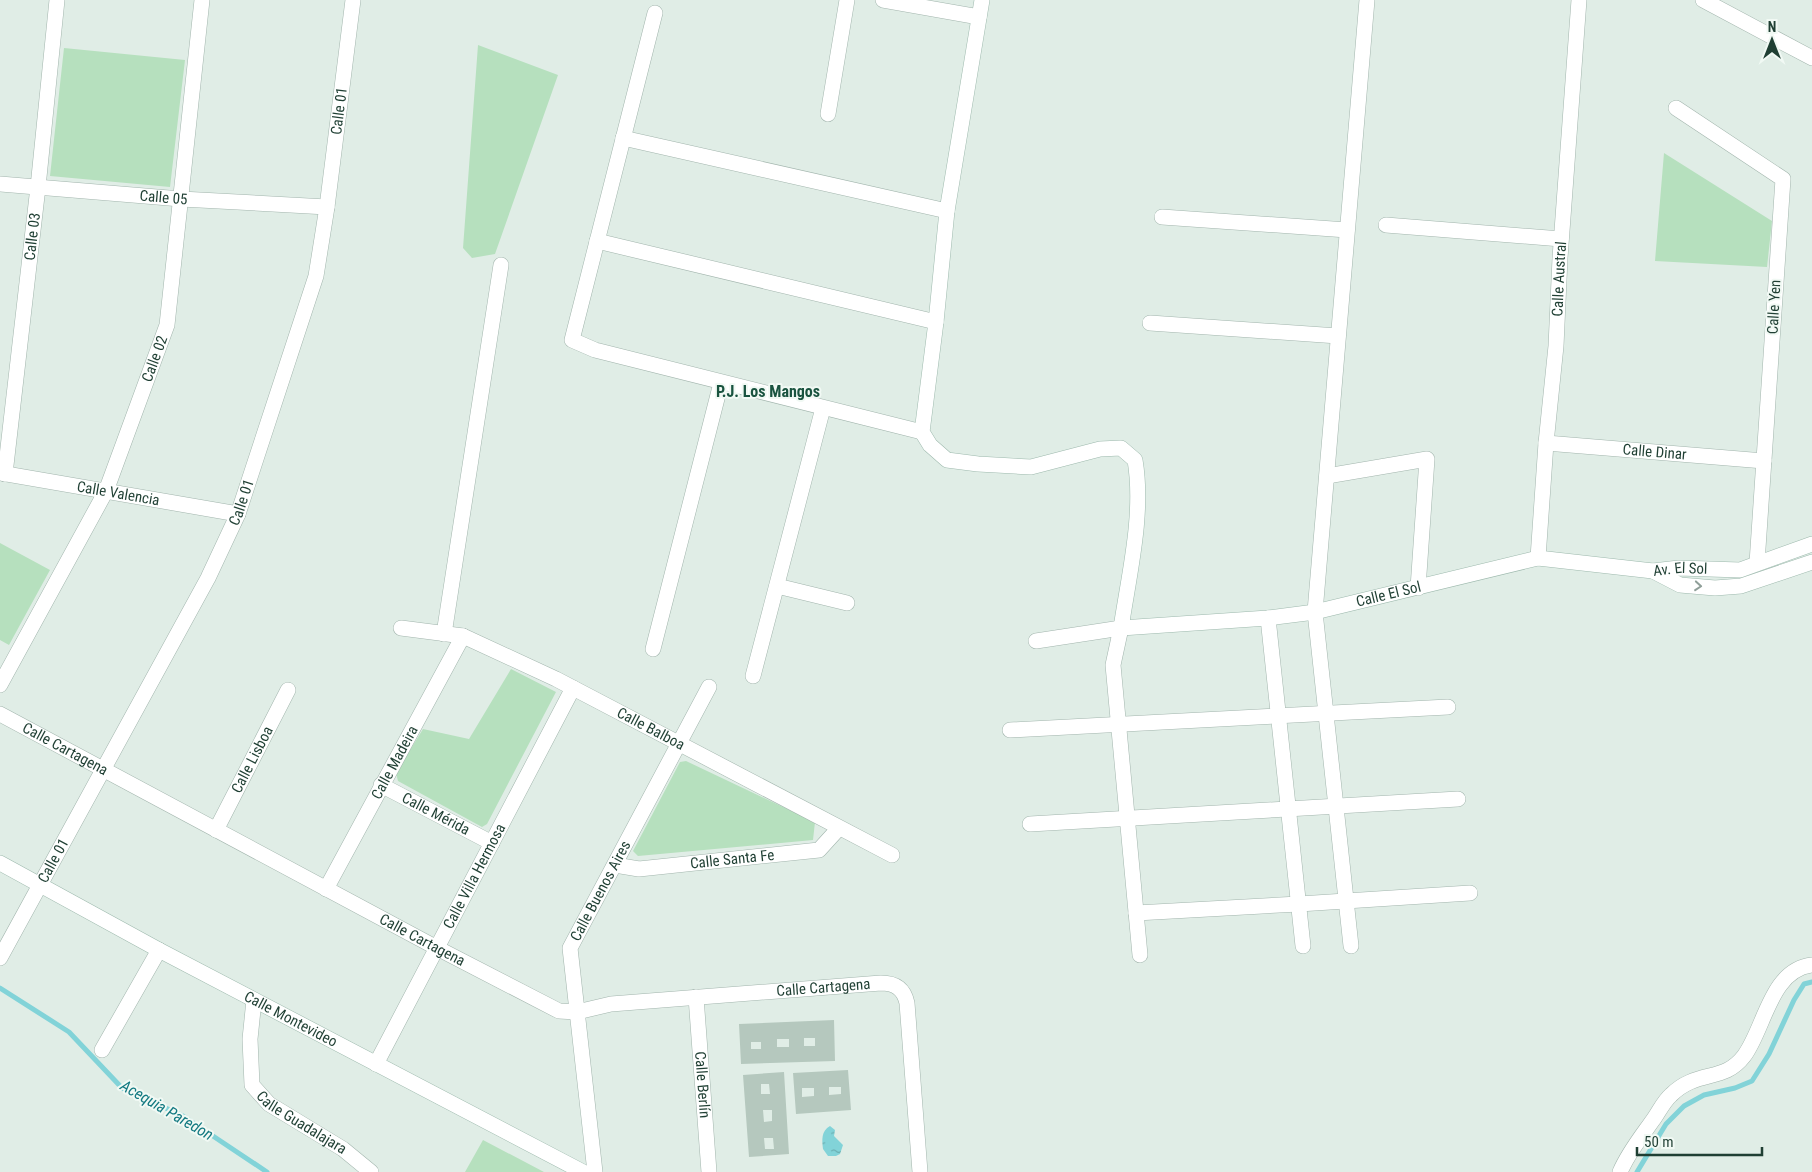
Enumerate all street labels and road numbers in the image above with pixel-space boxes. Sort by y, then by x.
street label: Calle 01 [327,86,351,136]
street label: Calle 05 [139,187,188,208]
street label: Calle 03 [21,212,44,261]
street label: Calle Austral [1548,241,1570,317]
street label: Calle Yen [1764,279,1784,335]
street label: Calle 02 [138,333,171,384]
street label: Calle Dinar [1622,440,1688,464]
street label: Calle Valencia [75,477,161,509]
street label: Calle 01 [225,477,258,529]
street label: Av. El Sol [1652,559,1708,580]
street label: Calle El Sol [1354,578,1423,611]
street label: Calle Balboa [614,704,688,754]
street label: Calle Cartagena [19,719,111,779]
street label: Calle Madeira [367,722,422,802]
street label: Calle Lisboa [228,723,277,796]
street label: Calle Mérida [399,789,473,839]
street label: Calle Villa Hermosa [439,821,509,932]
street label: Calle 01 [34,835,73,886]
street label: Calle Buenos Aires [566,838,635,944]
street label: Calle Santa Fe [689,846,775,873]
street label: Calle Cartagena [376,910,468,970]
street label: Calle Cartagena [776,975,871,1000]
street label: Calle Montevideo [241,987,340,1051]
street label: Calle Berlín [691,1051,714,1119]
street label: Calle Guadalajara [253,1087,350,1158]

